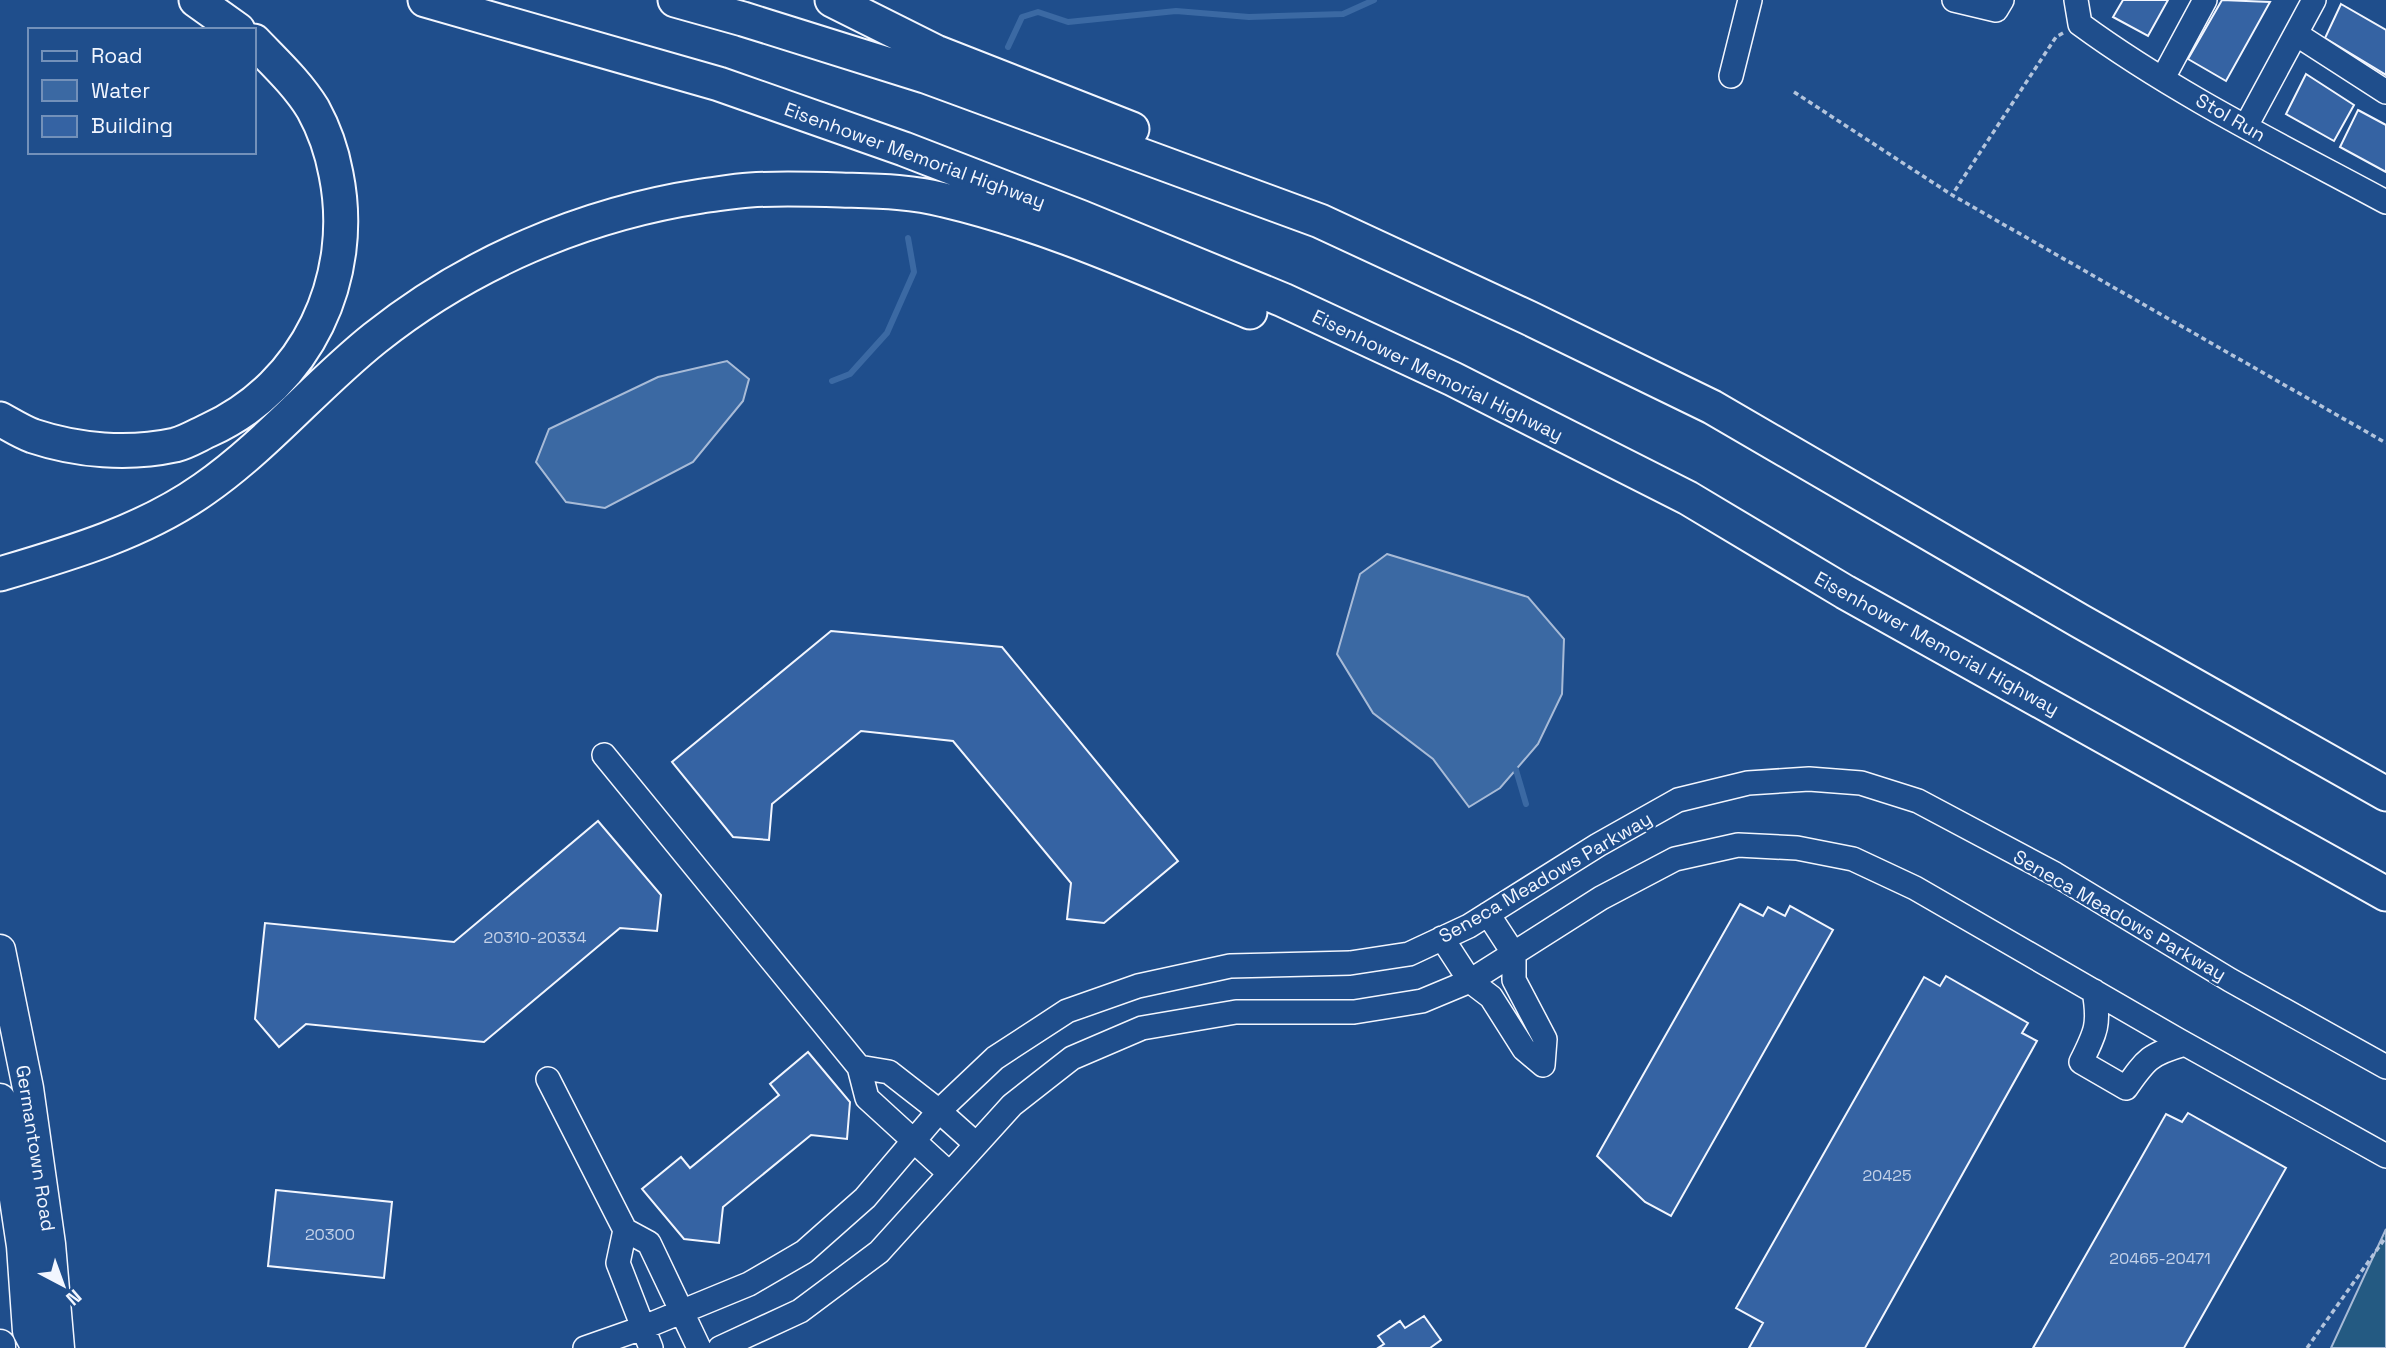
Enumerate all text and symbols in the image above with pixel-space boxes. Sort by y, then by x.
legend [28,28,256,154]
text: Road [91,42,143,69]
text: Water [91,77,150,104]
street label: Stol Run [2191,87,2270,147]
street label: Eisenhower Memorial Highway [781,97,1049,214]
text: Building [91,112,173,139]
street label: Eisenhower Memorial Highway [1308,304,1567,447]
street label: Eisenhower Memorial Highway [1810,566,2064,721]
street label: Seneca Meadows Parkway [1434,806,1656,949]
street label: Seneca Meadows Parkway [2009,844,2231,987]
house number: 20310-20334 [484,927,586,948]
street label: Germantown Road [10,1063,61,1233]
house number: 20425 [1862,1165,1912,1186]
house number: 20300 [305,1224,355,1245]
house number: 20465-20471 [2109,1248,2211,1269]
north arrow [28,1250,98,1320]
text: N [61,1284,87,1311]

